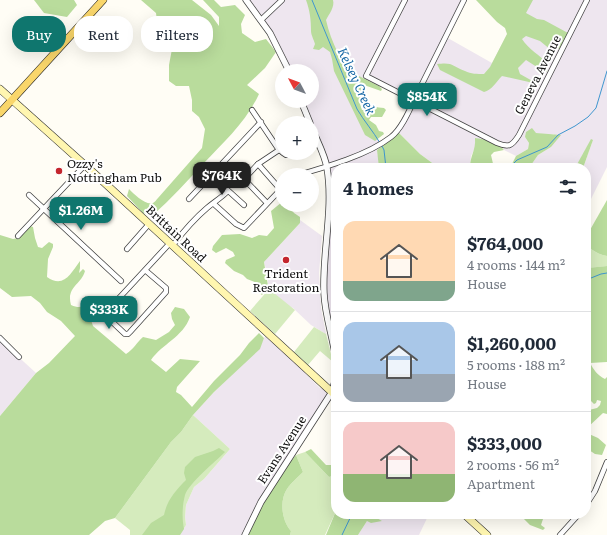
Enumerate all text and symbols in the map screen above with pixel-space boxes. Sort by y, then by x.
chip: Buy [12,16,66,52]
chip: Rent [74,16,133,52]
chip: Filters [141,16,213,52]
street label: Geneva Avenue [509,32,565,117]
water label: Kelsey Creek [334,44,382,118]
north arrow [275,64,319,108]
map controls [275,64,319,212]
pin: $854K [399,83,455,117]
text: $854K [407,86,447,105]
button: + [275,116,319,160]
place label: Ozzy's Nottingham Pub [67,154,162,186]
pin: $764K [194,162,250,196]
text: $764K [202,165,242,184]
marker: Ozzy's Nottingham Pub [54,166,64,176]
button: − [275,168,319,212]
text: 4 homes [343,175,414,200]
icon: filters [557,176,579,198]
pin: $1.26M [48,197,114,231]
text: $1.26M [59,200,103,219]
street label: Brittain Road [142,201,211,266]
text: $764,000 [467,230,543,255]
icon: home [375,237,423,285]
marker: Trident Restoration [281,255,291,265]
text: 4 rooms · 144 m² [467,255,565,274]
place label: Trident Restoration [253,264,319,296]
text: House [467,274,506,293]
pin: $333K [81,296,137,330]
text: $333K [89,299,129,318]
text: $1,260,000 [467,330,556,355]
icon: home [375,338,423,386]
text: 5 rooms · 188 m² [467,355,565,374]
text: House [467,374,506,393]
street label: Evans Avenue [252,412,310,487]
text: $333,000 [467,430,542,455]
icon: home [375,438,423,486]
text: 2 rooms · 56 m² [467,455,559,474]
text: Apartment [467,474,535,493]

